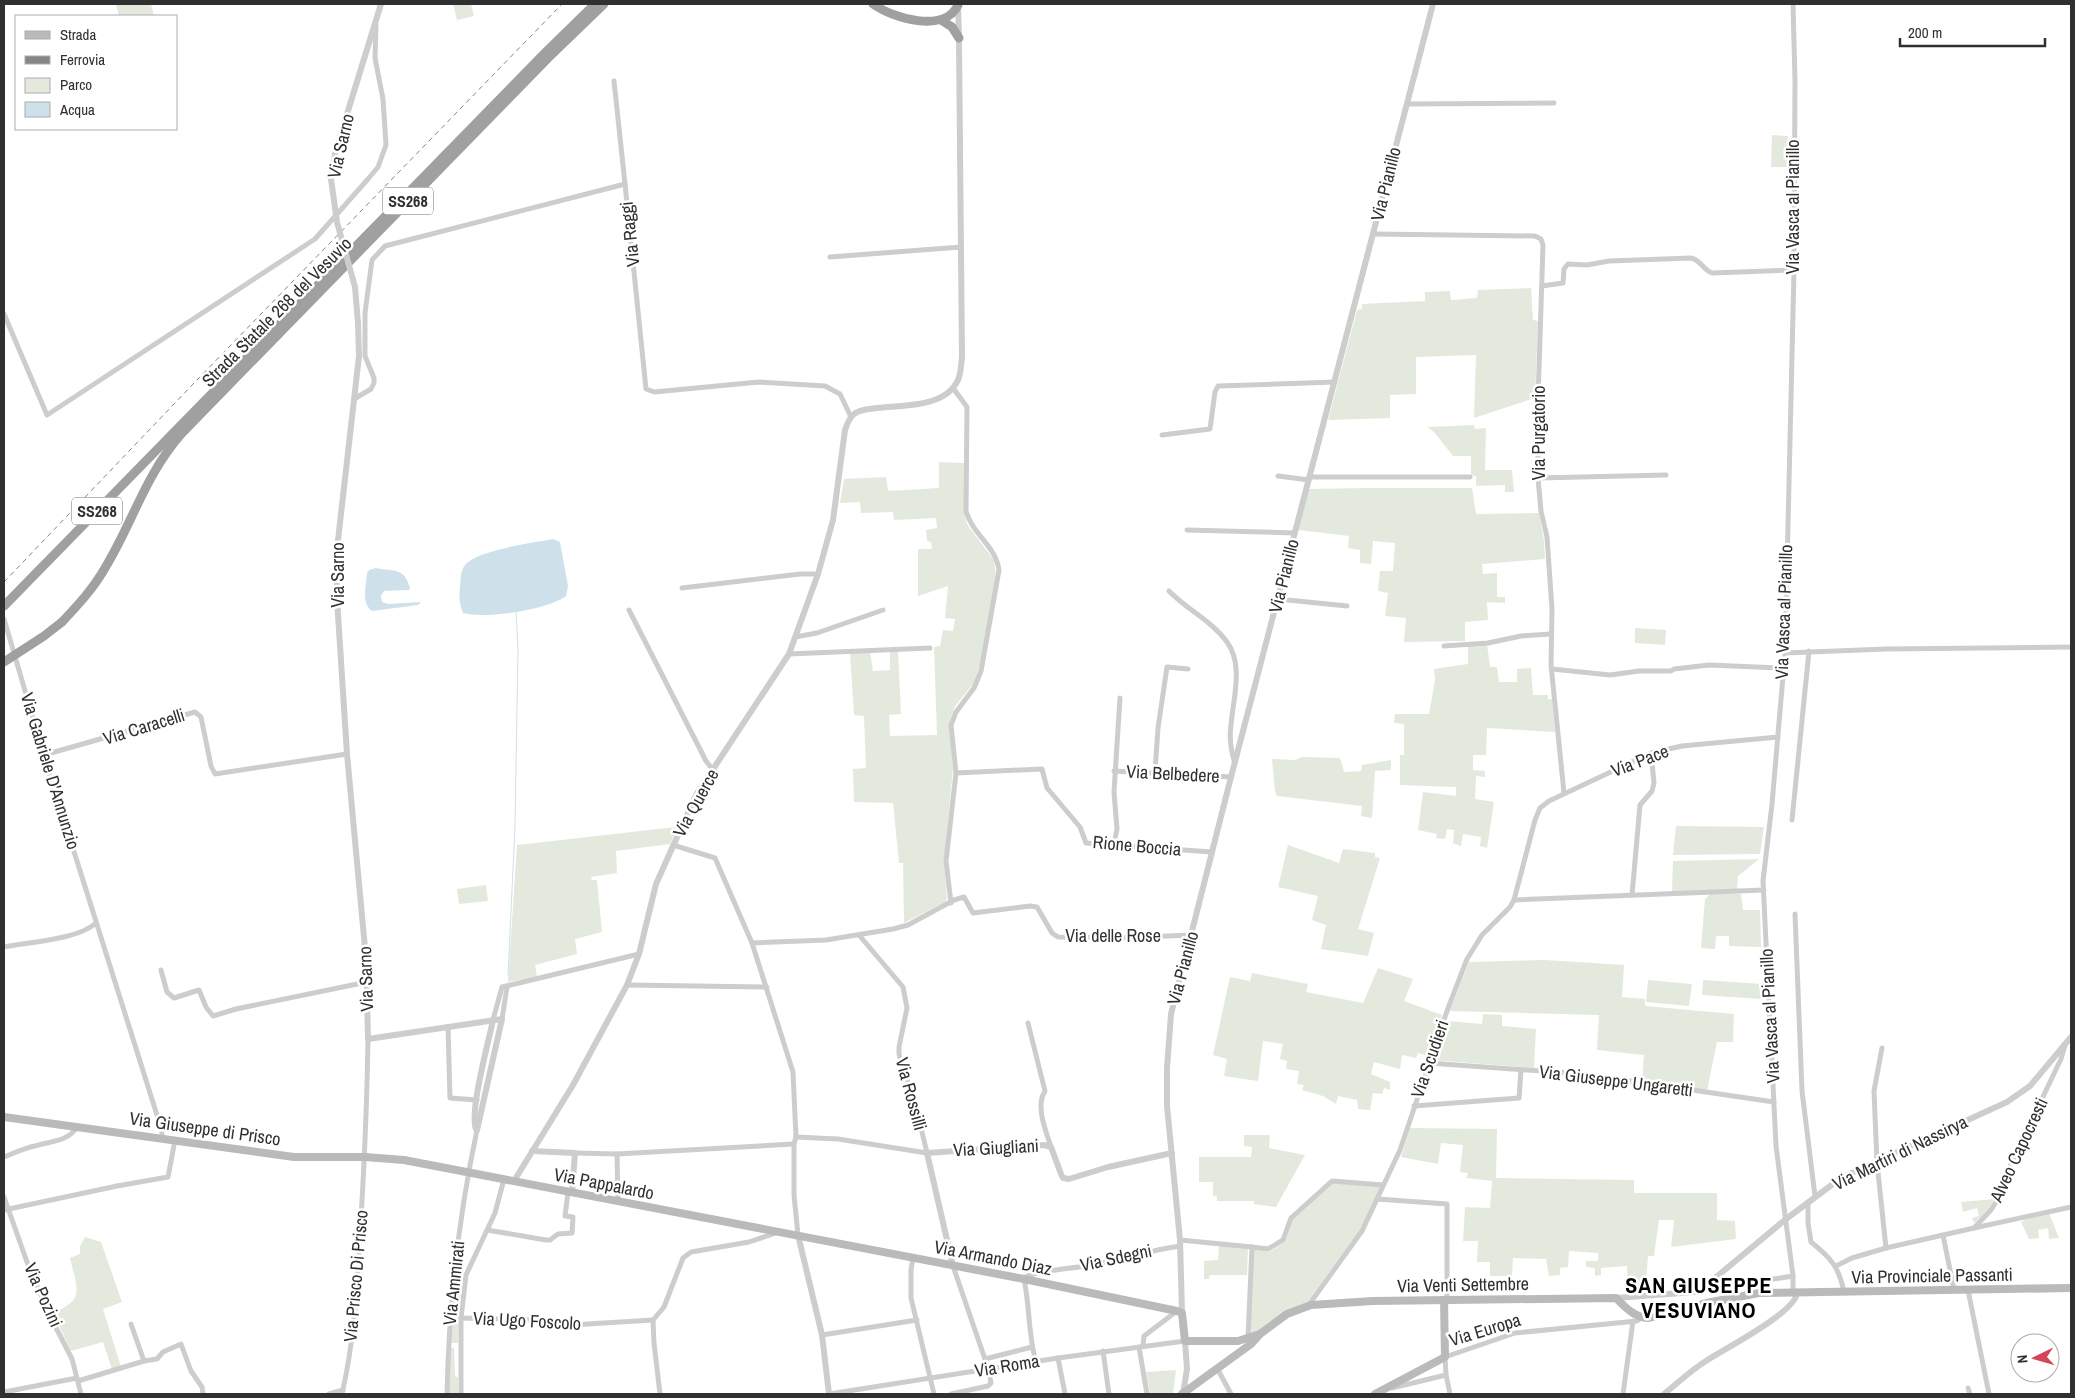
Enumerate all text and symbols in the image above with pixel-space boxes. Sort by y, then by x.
legend [15,15,178,130]
scale bar [1900,15,2045,47]
text: 200 m [1908,22,1942,43]
text: Strada [60,24,96,45]
text: Ferrovia [60,49,105,70]
text: Parco [60,74,92,95]
text: Acqua [59,99,95,120]
street label: Via Sarno [321,111,360,181]
street label: Via Vasca al Pianillo [1780,140,1805,274]
street label: Via Pianillo [1364,144,1407,223]
road number: SS268 [383,188,433,215]
street label: Via Raggi [614,200,645,268]
street label: Strada Statale 268 del Vesuvio [196,231,357,392]
street label: Via Purgatorio [1526,386,1551,480]
road number: SS268 [72,498,122,524]
street label: Via Pianillo [1262,536,1305,615]
street label: Via Sarno [325,542,350,608]
street label: Via Vasca al Pianillo [1769,544,1798,680]
street label: Via Gabriele D'Annunzio [15,689,86,852]
street label: Via Caracelli [100,702,188,751]
street label: Via Pace [1607,738,1672,783]
street label: Via Belbedere [1126,759,1220,788]
street label: Via Querce [667,764,725,841]
street label: Rione Boccia [1092,829,1182,862]
street label: Via delle Rose [1065,923,1161,948]
street label: Via Pianillo [1161,928,1204,1007]
street label: Via Sarno [352,946,379,1012]
street label: Via Vasca al Pianillo [1753,948,1786,1084]
street label: Via Scudieri [1405,1016,1455,1101]
street label: Via Rossilli [890,1055,933,1133]
street label: Via Giuseppe Ungaretti [1538,1059,1694,1102]
street label: Alveo Capocresti [1983,1094,2054,1207]
street label: Via Giuseppe di Prisco [128,1106,282,1151]
street label: Via Martiri di Nassirya [1828,1109,1972,1196]
street label: Via Giugliani [952,1133,1040,1162]
street label: Via Pappalardo [552,1162,656,1205]
street label: Via Prisco Di Prisco [337,1209,374,1343]
street label: Via Armando Diaz [932,1234,1054,1281]
street label: Via Sdegni [1078,1238,1154,1277]
street label: Via Ammirati [437,1239,470,1327]
street label: Via Pozini [18,1259,69,1331]
street label: Via Provinciale Passanti [1851,1262,2013,1289]
district label: SAN GIUSEPPE VESUVIANO [1625,1270,1773,1325]
street label: Via Venti Settembre [1397,1271,1529,1298]
street label: Via Ugo Foscolo [472,1305,582,1336]
street label: Via Europa [1446,1307,1524,1352]
north arrow [2010,1333,2060,1383]
street label: Via Roma [973,1348,1041,1383]
text: N [2013,1354,2031,1364]

